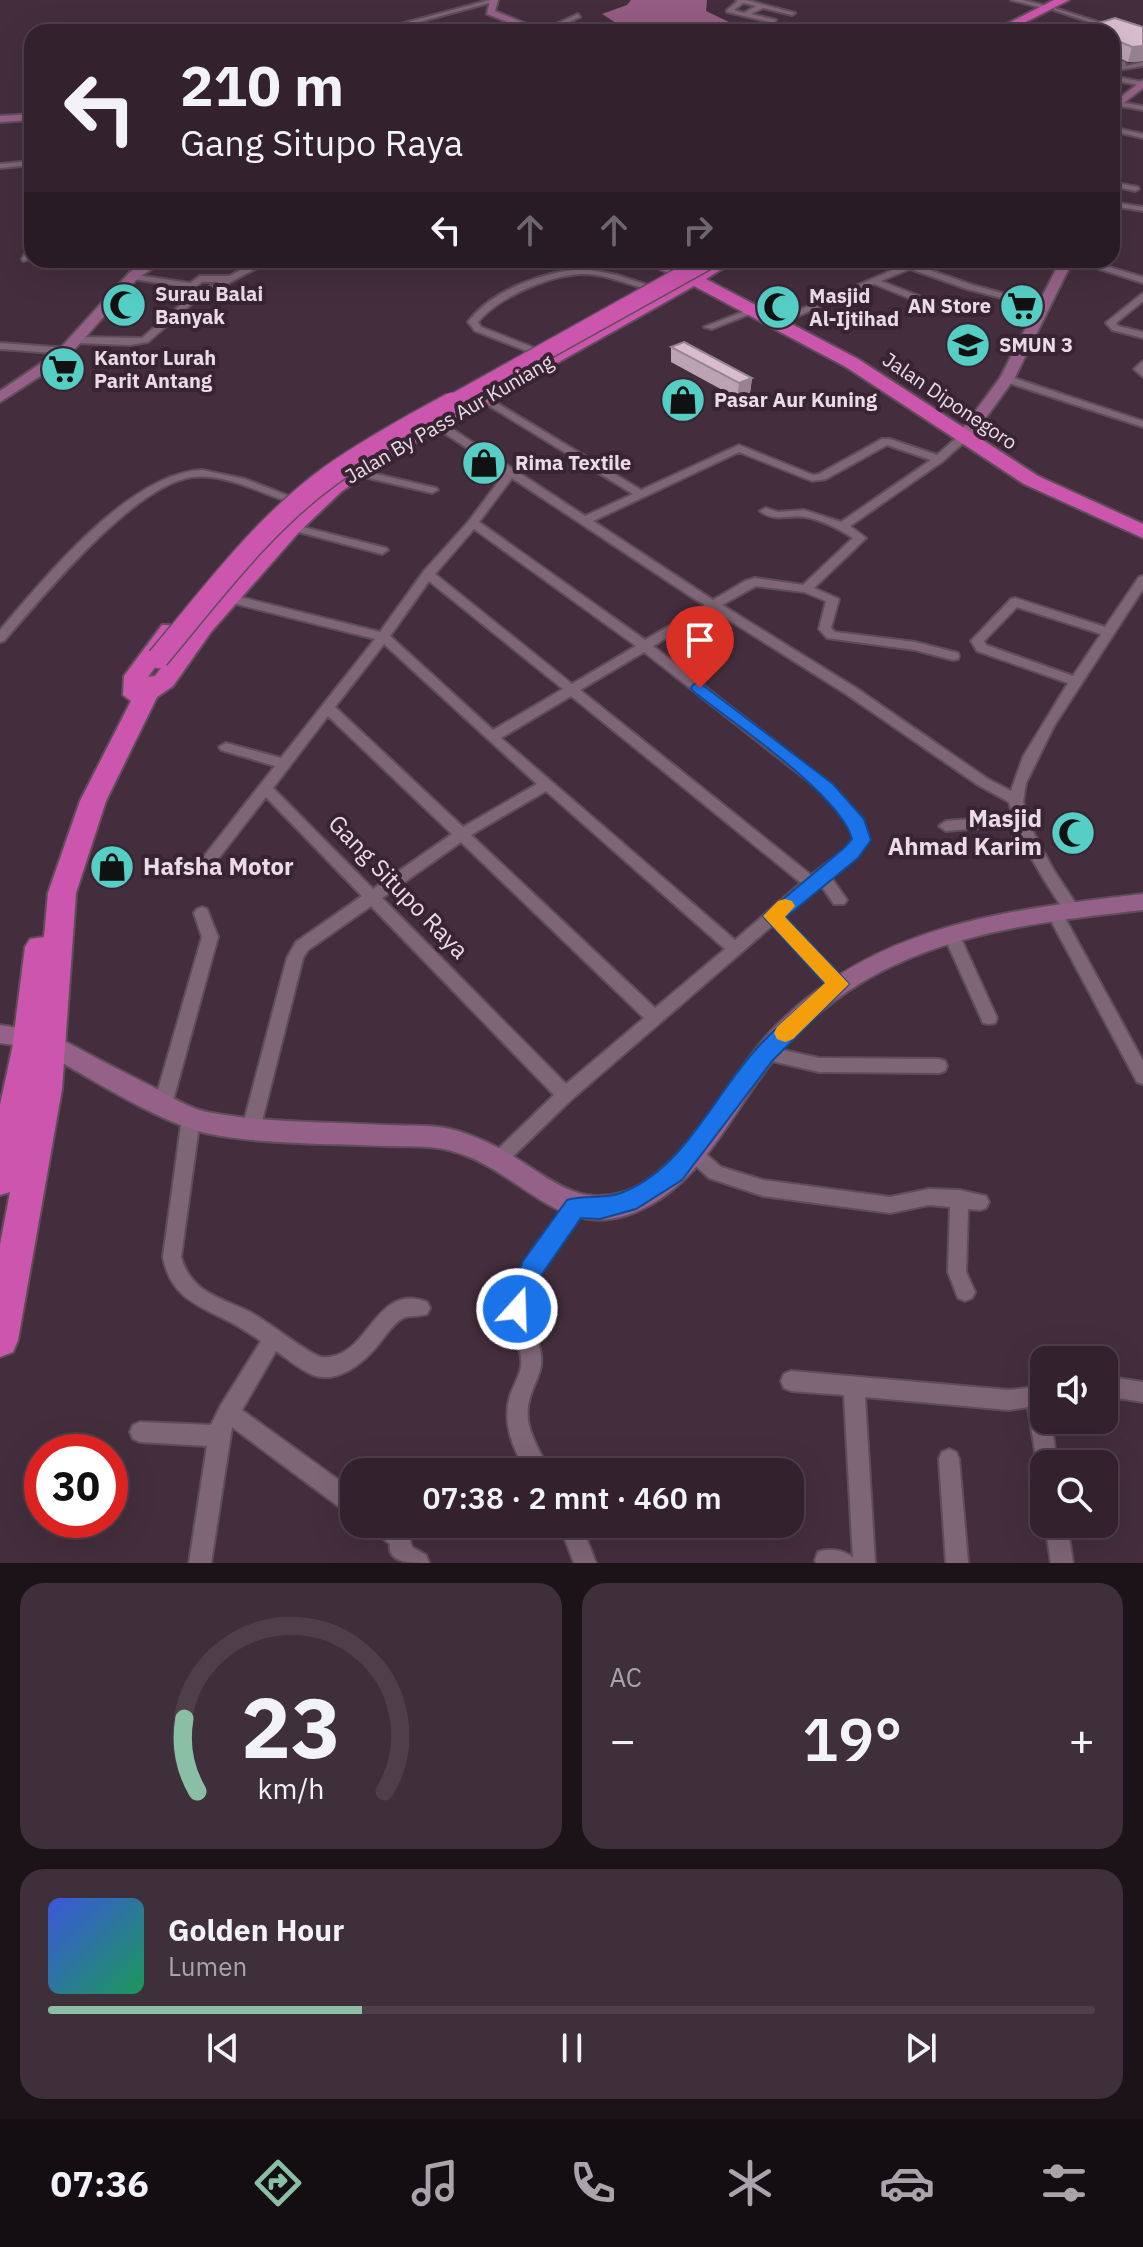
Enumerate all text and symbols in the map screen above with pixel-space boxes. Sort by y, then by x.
text: 210 m [180,49,344,121]
icon: left [48,56,152,160]
text: Gang Situpo Raya [180,119,463,166]
icon: left [424,208,468,252]
icon: ahead [508,208,552,252]
icon: ahead [592,208,636,252]
icon: right [676,208,720,252]
place label: Surau Balai Banyak [155,280,263,330]
mosque icon: Surau Balai Banyak [100,281,148,329]
place label: Masjid Al-Ijtihad [809,282,899,332]
supermarket icon: AN Store [998,282,1046,330]
mosque icon: Masjid Al-Ijtihad [754,283,802,331]
place label: AN Store [908,292,991,319]
school or university icon: SMUN 3 [944,321,992,369]
place label: SMUN 3 [999,331,1073,358]
place label: Kantor Lurah Parit Antang [94,344,216,394]
supermarket icon: Kantor Lurah Parit Antang [39,345,87,393]
street label: Jalan Diponegoro [878,346,1023,456]
street label: Jalan By Pass Aur Kuniang [340,348,558,489]
shop icon: Pasar Aur Kuning [659,376,707,424]
place label: Pasar Aur Kuning [714,386,878,413]
shop icon: Rima Textile [460,439,508,487]
place label: Rima Textile [515,449,631,476]
pin [666,606,734,688]
icon: arrive [678,618,722,662]
place label: Masjid Ahmad Karim [888,802,1042,862]
street label: Gang Situpo Raya [322,807,476,965]
mosque icon: Masjid Ahmad Karim [1049,809,1097,857]
shop icon: Hafsha Motor [88,843,136,891]
place label: Hafsha Motor [143,850,294,882]
position arrow [475,1267,559,1351]
map controls [1030,1346,1118,1538]
button: sound [1030,1346,1118,1434]
speed limit sign: 30 [24,1434,128,1538]
button: search [1030,1450,1118,1538]
text: 07:38 · 2 mnt · 460 m [422,1478,722,1517]
text: AC [610,1660,642,1694]
text: 23 [241,1673,341,1781]
text: 19° [802,1699,902,1778]
text: − [610,1711,636,1768]
text: + [1069,1711,1095,1768]
text: km/h [257,1770,324,1807]
text: Golden Hour [168,1910,344,1949]
text: Lumen [168,1949,247,1983]
icon: previous [201,2026,245,2070]
icon: pause [550,2026,594,2070]
icon: next [899,2026,943,2070]
icon: directions [250,2155,306,2211]
icon: music [407,2155,463,2211]
icon: phone [565,2155,621,2211]
icon: climate [722,2155,778,2211]
icon: car [879,2155,935,2211]
icon: filters [1036,2155,1092,2211]
text: 07:36 [51,2160,149,2207]

